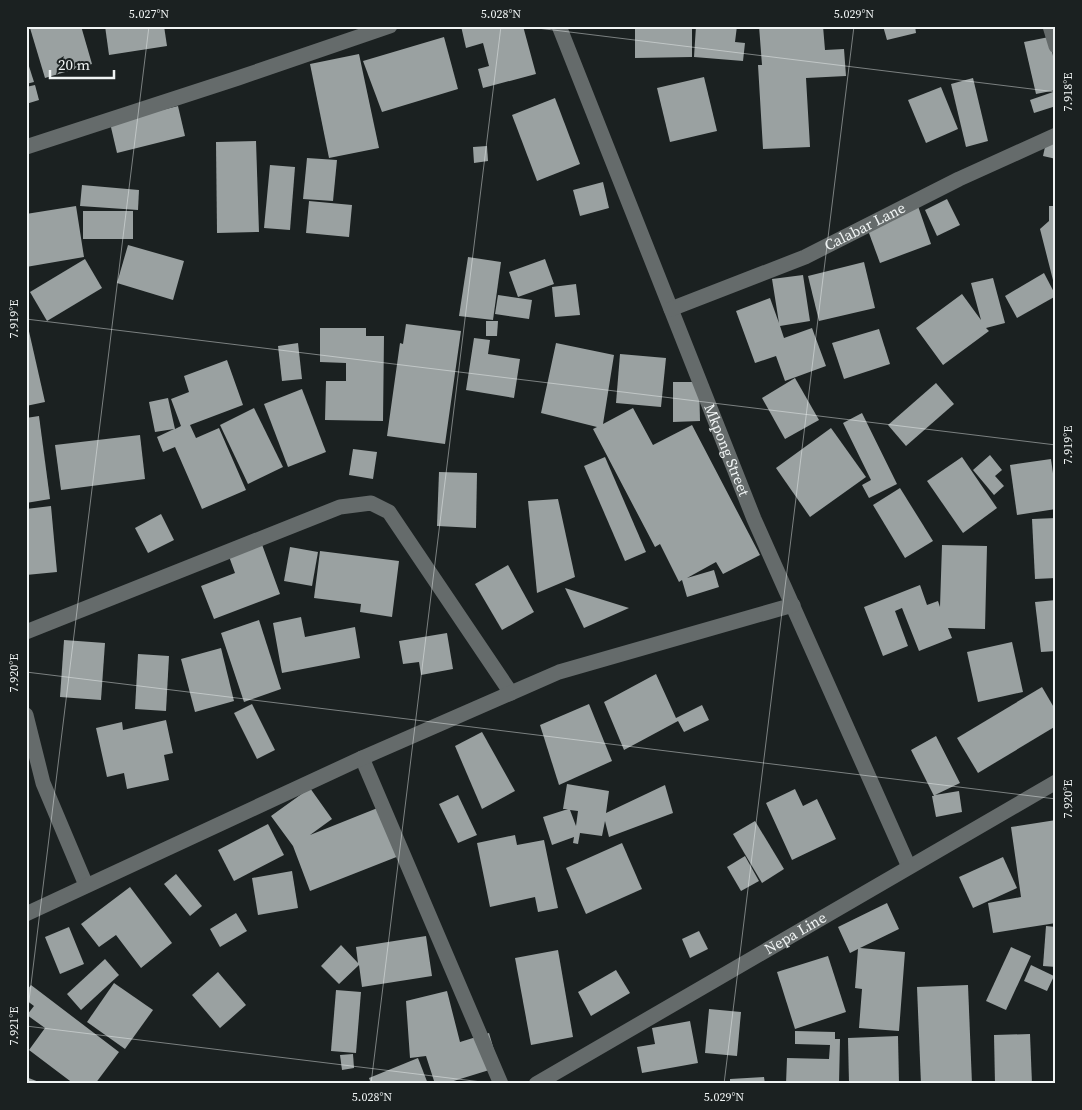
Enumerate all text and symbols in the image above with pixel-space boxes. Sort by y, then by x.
text: 5.027°N [129,6,169,22]
text: 5.028°N [481,6,521,22]
text: 5.029°N [834,6,874,22]
scale bar [50,48,114,80]
text: 20 m [58,54,90,75]
text: 7.918°E [1060,73,1076,111]
street label: Calabar Lane [821,197,909,256]
text: 7.919°E [6,300,22,338]
street label: Mkpong Street [699,401,755,499]
text: 7.919°E [1060,426,1076,464]
text: 7.920°E [6,654,22,692]
text: 7.920°E [1060,780,1076,818]
street label: Nepa Line [760,906,830,959]
text: 7.921°E [6,1007,22,1045]
text: 5.028°N [352,1089,392,1105]
text: 5.029°N [704,1089,744,1105]

